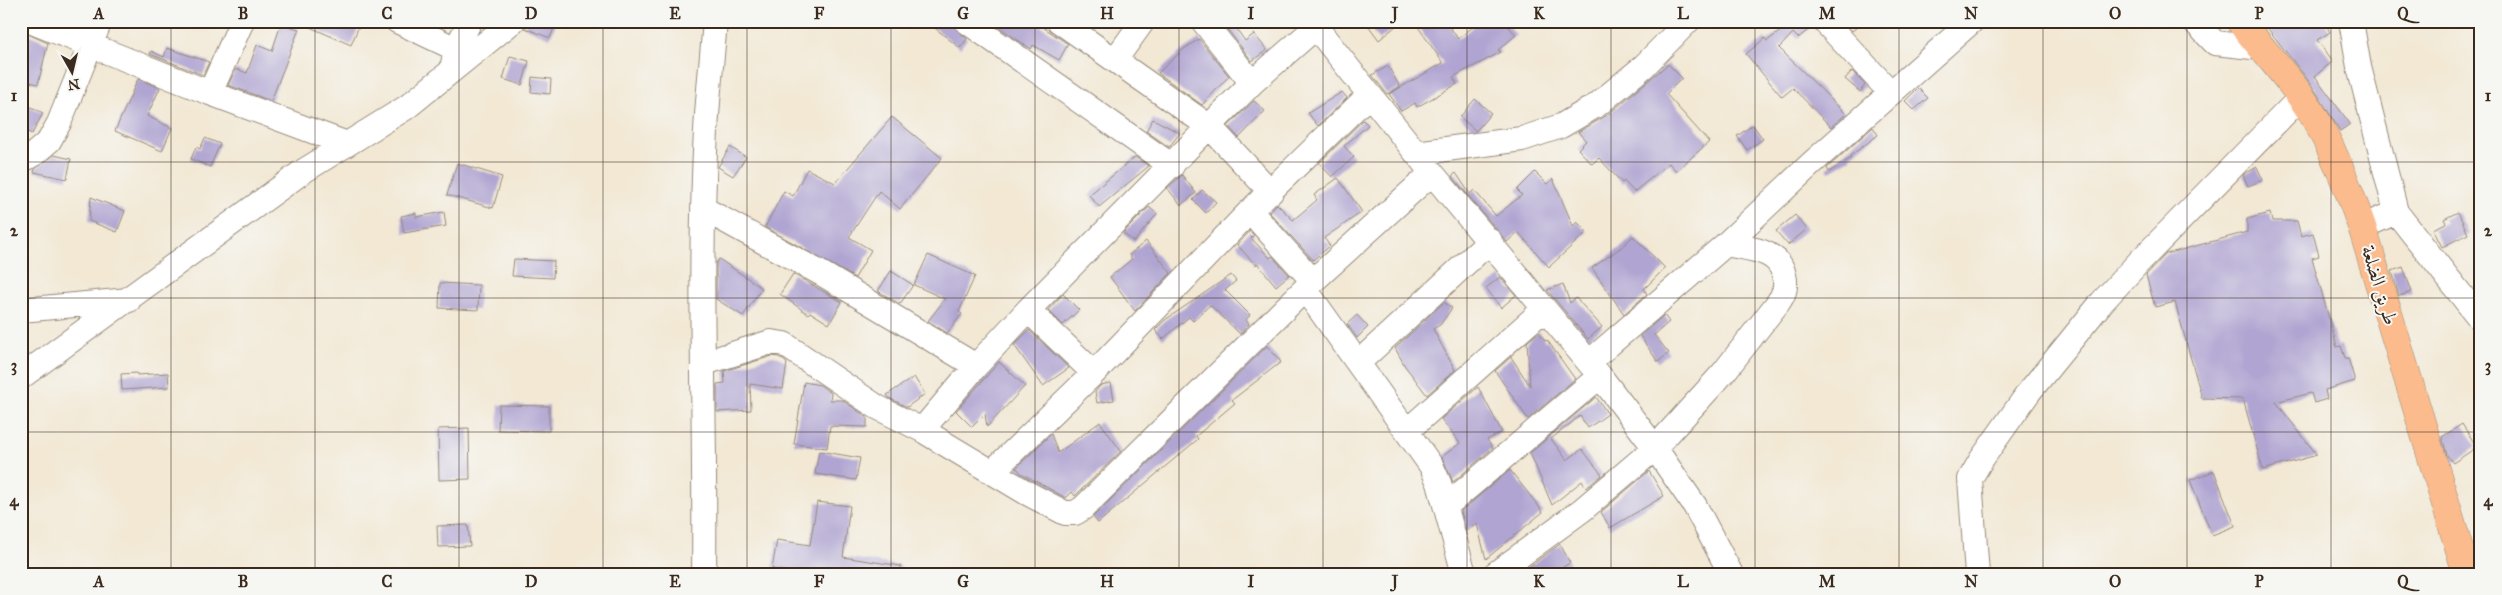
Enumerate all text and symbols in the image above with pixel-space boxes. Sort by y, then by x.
text: A [93,4,105,23]
text: B [238,4,248,23]
text: C [382,4,393,23]
text: D [525,4,538,23]
text: E [669,4,681,23]
text: F [814,4,825,23]
text: G [957,4,969,23]
text: H [1100,4,1114,23]
text: I [1248,4,1255,23]
text: J [1390,4,1399,24]
text: K [1533,4,1545,23]
text: L [1677,4,1689,23]
text: M [1819,4,1836,23]
text: N [1964,4,1978,23]
text: O [2109,4,2121,23]
text: P [2254,4,2264,23]
text: Q [2397,4,2420,24]
north arrow [48,48,98,98]
text: N [67,75,81,94]
text: 1 [11,86,18,105]
text: 1 [2485,86,2492,105]
text: 2 [10,221,19,240]
text: 2 [2484,221,2493,240]
street label: طريق الضلعة [2356,242,2403,328]
text: 3 [11,356,17,376]
text: 3 [2485,356,2491,376]
text: 4 [10,491,20,511]
text: 4 [2484,491,2494,511]
text: A [93,572,105,591]
text: B [238,572,248,591]
text: C [382,572,393,591]
text: D [525,572,538,591]
text: E [669,572,681,591]
text: F [814,572,825,591]
text: G [957,572,969,591]
text: H [1100,572,1114,591]
text: I [1248,572,1255,591]
text: J [1390,572,1399,592]
text: K [1533,572,1545,591]
text: L [1677,572,1689,591]
text: M [1819,572,1836,591]
text: N [1964,572,1978,591]
text: O [2109,572,2121,591]
text: P [2254,572,2264,591]
text: Q [2397,572,2420,592]

